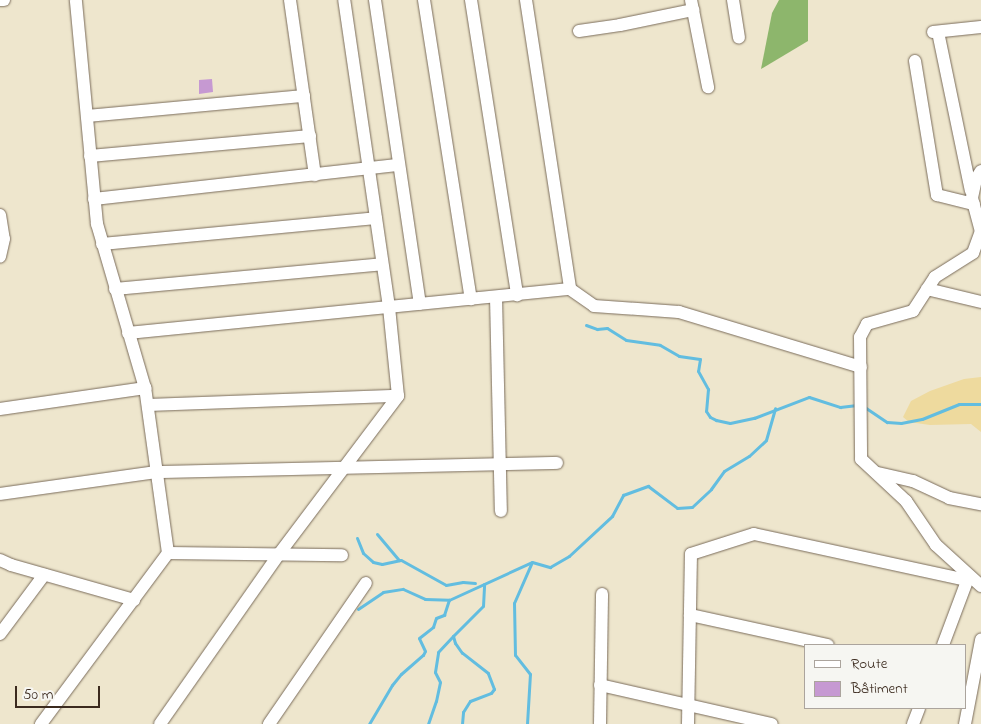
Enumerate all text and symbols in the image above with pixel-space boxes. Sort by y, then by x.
legend [804,644,966,709]
text: Route [851,653,887,675]
scale bar [18,676,102,708]
text: Bâtiment [851,678,908,700]
text: 50 m [23,684,53,706]

